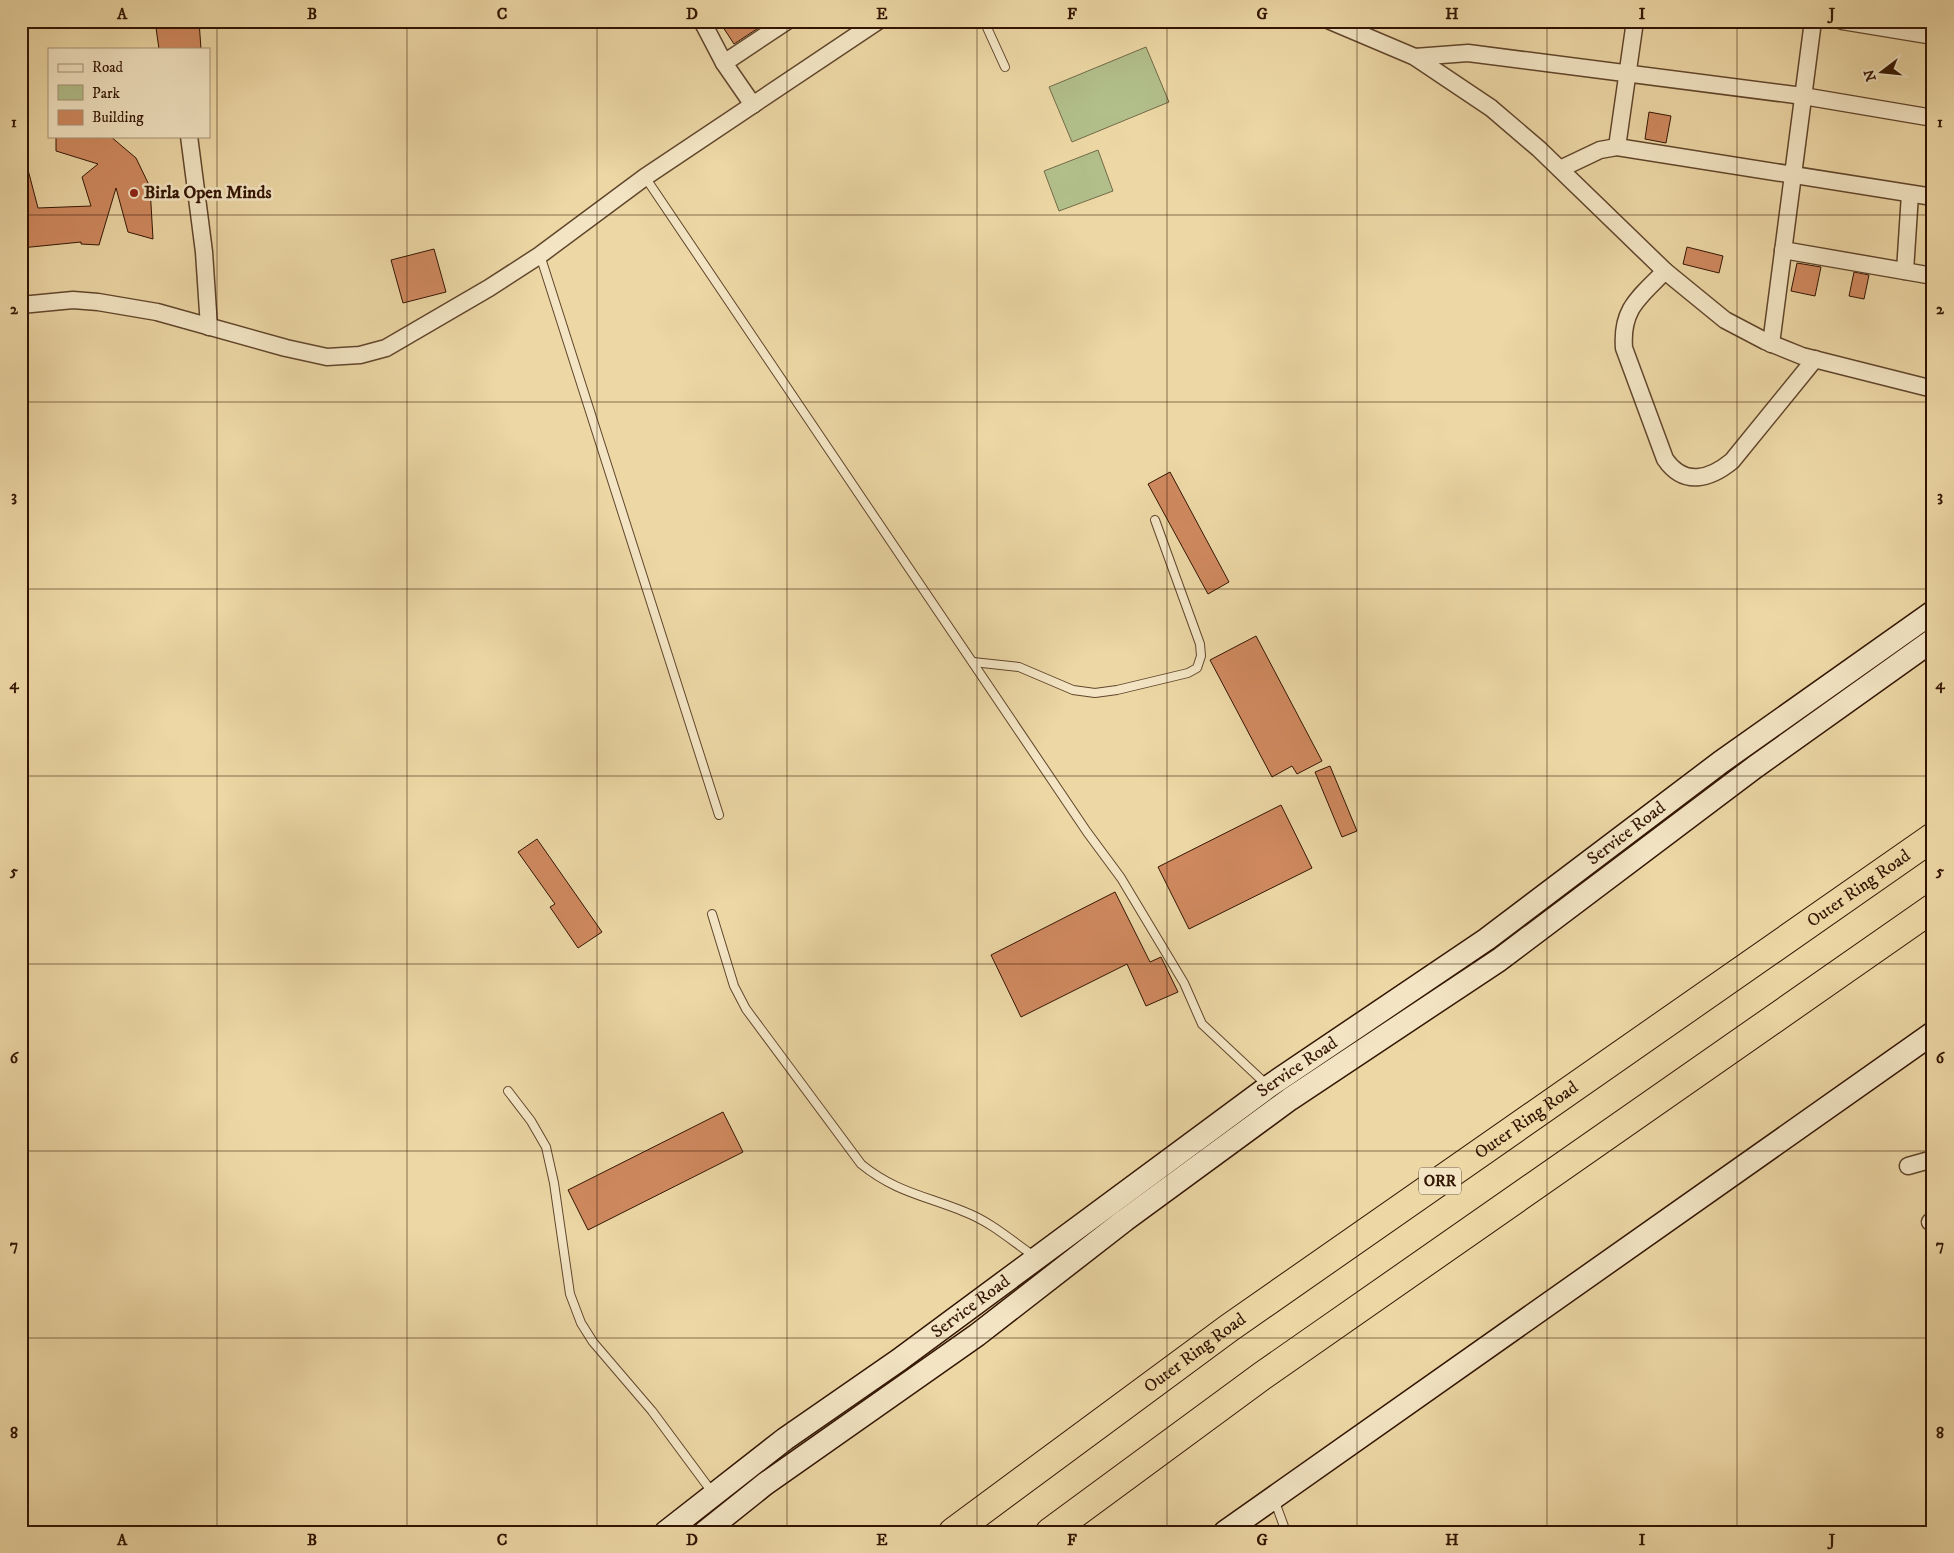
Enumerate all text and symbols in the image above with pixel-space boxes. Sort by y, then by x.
text: A [116,4,128,24]
text: B [307,4,317,24]
text: C [497,4,507,24]
text: D [686,4,698,24]
text: E [876,4,888,24]
text: F [1067,4,1077,24]
text: G [1256,4,1268,24]
text: H [1445,4,1459,24]
text: I [1639,4,1646,24]
text: J [1827,4,1836,24]
legend [48,48,210,138]
north arrow [1856,48,1906,98]
text: Road [92,58,124,77]
text: N [1860,67,1881,83]
text: Park [92,84,121,103]
text: Building [92,108,144,127]
text: 1 [11,112,17,132]
text: 1 [1937,112,1943,132]
place label: Birla Open Minds [144,182,271,204]
marker: Birla Open Minds [128,187,140,199]
text: 2 [10,299,19,319]
text: 2 [1936,299,1945,319]
text: 3 [11,486,17,506]
text: 3 [1937,486,1943,506]
text: 4 [8,674,19,694]
text: 4 [1934,674,1945,694]
street label: Service Road [1583,797,1670,870]
street label: Outer Ring Road [1803,845,1915,932]
text: 5 [9,861,18,881]
text: 5 [1935,861,1944,881]
street label: Service Road [1252,1032,1342,1102]
text: 6 [10,1048,20,1068]
text: 6 [1936,1048,1946,1068]
street label: Outer Ring Road [1471,1077,1583,1164]
road number: ORR [1419,1168,1461,1194]
text: 7 [10,1235,18,1255]
text: 7 [1936,1235,1944,1255]
street label: Service Road [927,1270,1015,1343]
street label: Outer Ring Road [1140,1308,1250,1398]
text: 8 [10,1423,18,1443]
text: 8 [1936,1423,1944,1443]
text: A [116,1530,128,1550]
text: B [307,1530,317,1550]
text: C [497,1530,507,1550]
text: D [686,1530,698,1550]
text: E [876,1530,888,1550]
text: F [1067,1530,1077,1550]
text: G [1256,1530,1268,1550]
text: H [1445,1530,1459,1550]
text: I [1639,1530,1646,1550]
text: J [1827,1530,1836,1550]

